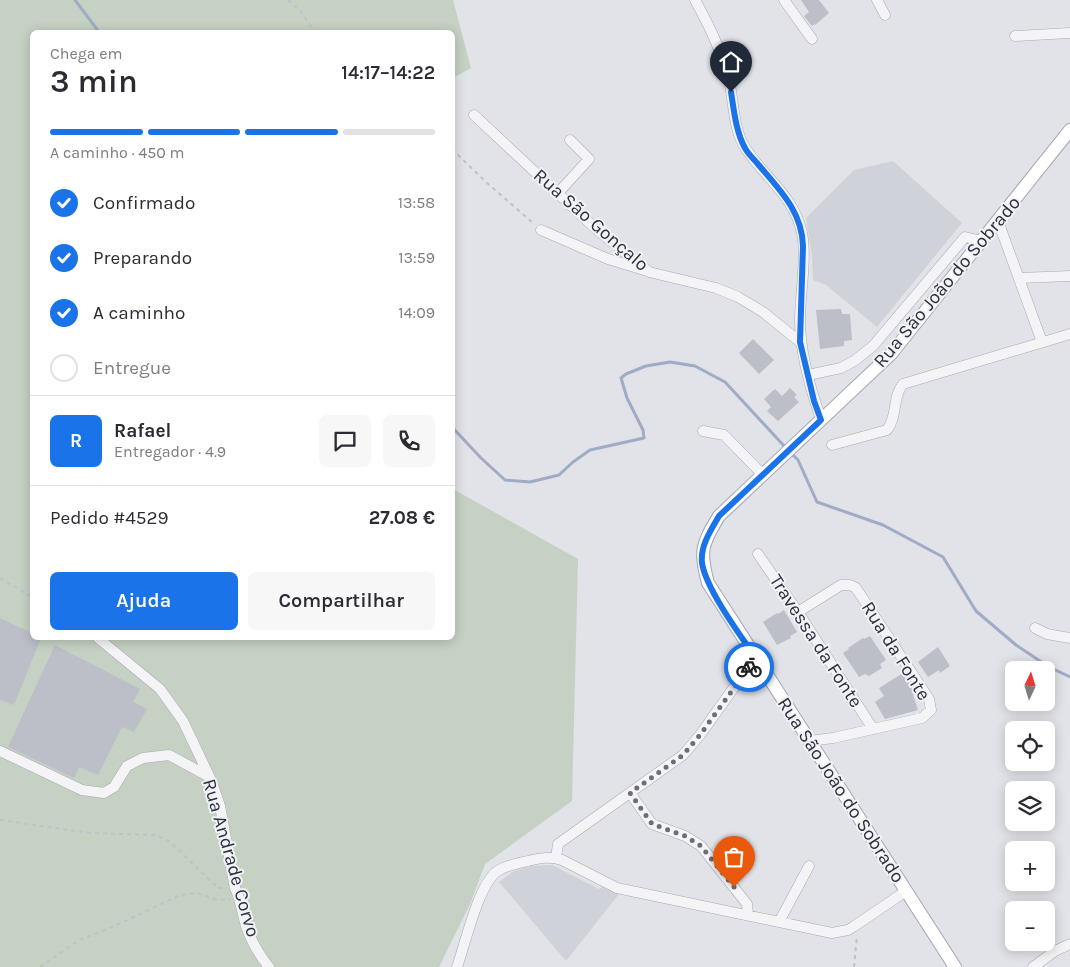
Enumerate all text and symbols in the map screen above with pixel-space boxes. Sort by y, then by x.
pin [710,41,752,92]
text: Chega em [50,44,123,63]
icon: home [717,48,745,76]
text: 14:17–14:22 [341,62,435,84]
text: 3 min [50,63,138,100]
text: A caminho · 450 m [50,143,185,162]
street label: Rua São Gonçalo [529,164,653,276]
icon: check [50,189,78,217]
text: Confirmado [93,192,195,214]
street label: Rua São João do Sobrado [869,192,1025,372]
text: 13:58 [398,193,435,212]
icon: check [50,244,78,272]
text: Preparando [93,247,192,269]
text: 13:59 [398,248,435,267]
icon: check [50,299,78,327]
text: A caminho [93,302,185,324]
text: 14:09 [398,303,435,322]
text: Entregue [93,357,171,379]
button: chat [319,415,371,467]
button: phone [383,415,435,467]
text: Rafael [114,420,171,442]
text: R [70,430,82,452]
text: Entregador · 4.9 [114,442,226,461]
text: Pedido #4529 [50,507,169,529]
text: 27.08 € [369,507,435,529]
street label: Travessa da Fonte [765,570,867,712]
button: Ajuda [50,572,238,630]
button: Compartilhar [248,572,435,630]
street label: Rua da Fonte [857,597,935,705]
courier [724,642,774,692]
icon: bike [735,653,763,681]
north arrow [1005,661,1055,711]
map controls [1005,661,1055,951]
street label: Rua São João do Sobrado [773,693,909,887]
button: locate [1005,721,1055,771]
street label: Rua Andrade Corvo [198,776,264,940]
button: layers [1005,781,1055,831]
pin [713,836,755,887]
button: + [1005,841,1055,891]
icon: bag [720,843,748,871]
button: − [1005,901,1055,951]

